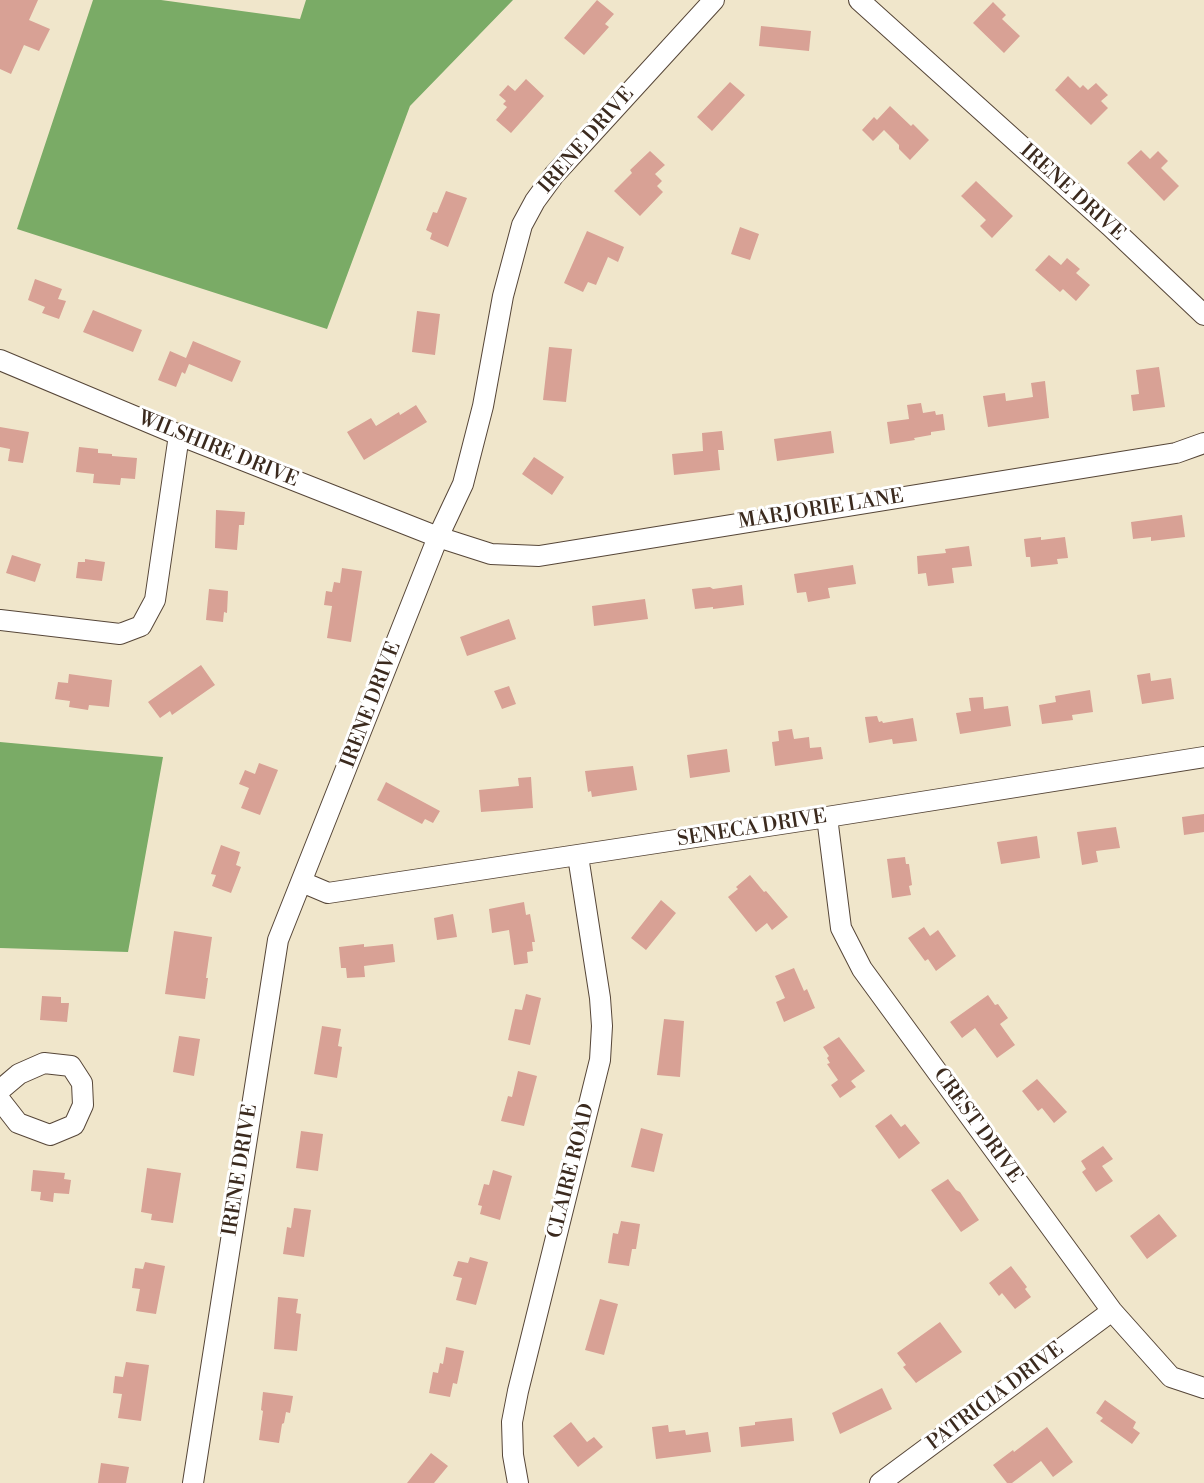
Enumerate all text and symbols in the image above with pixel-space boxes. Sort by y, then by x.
street label: IRENE DRIVE [534,83,640,199]
street label: IRENE DRIVE [1015,140,1129,246]
street label: WILSHIRE DRIVE [134,407,302,493]
street label: MARJORIE LANE [737,485,905,535]
street label: IRENE DRIVE [337,639,407,771]
street label: SENECA DRIVE [676,805,828,853]
street label: CREST DRIVE [927,1064,1027,1188]
street label: CLAIRE ROAD [544,1101,600,1241]
street label: IRENE DRIVE [219,1102,263,1238]
street label: PATRICIA DRIVE [923,1338,1069,1456]

